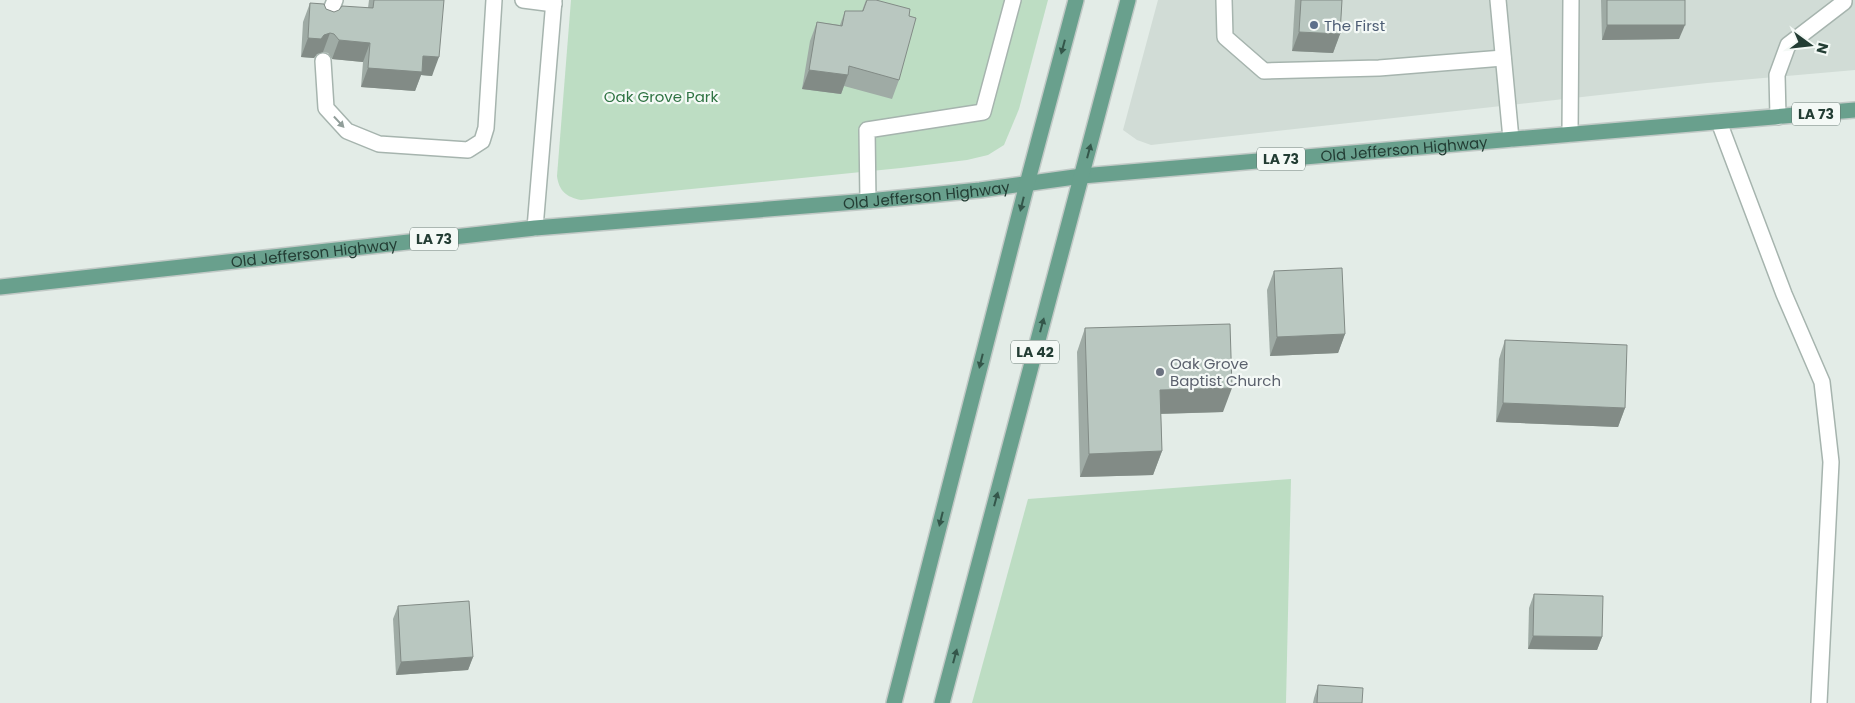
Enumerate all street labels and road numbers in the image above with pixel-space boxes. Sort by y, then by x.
road number: LA 73 [1792,102,1840,126]
street label: Old Jefferson Highway [1320,131,1489,166]
road number: LA 73 [1257,148,1305,170]
street label: Old Jefferson Highway [842,175,1012,213]
road number: LA 73 [410,228,458,250]
street label: Old Jefferson Highway [230,233,399,272]
road number: LA 42 [1011,341,1059,364]

